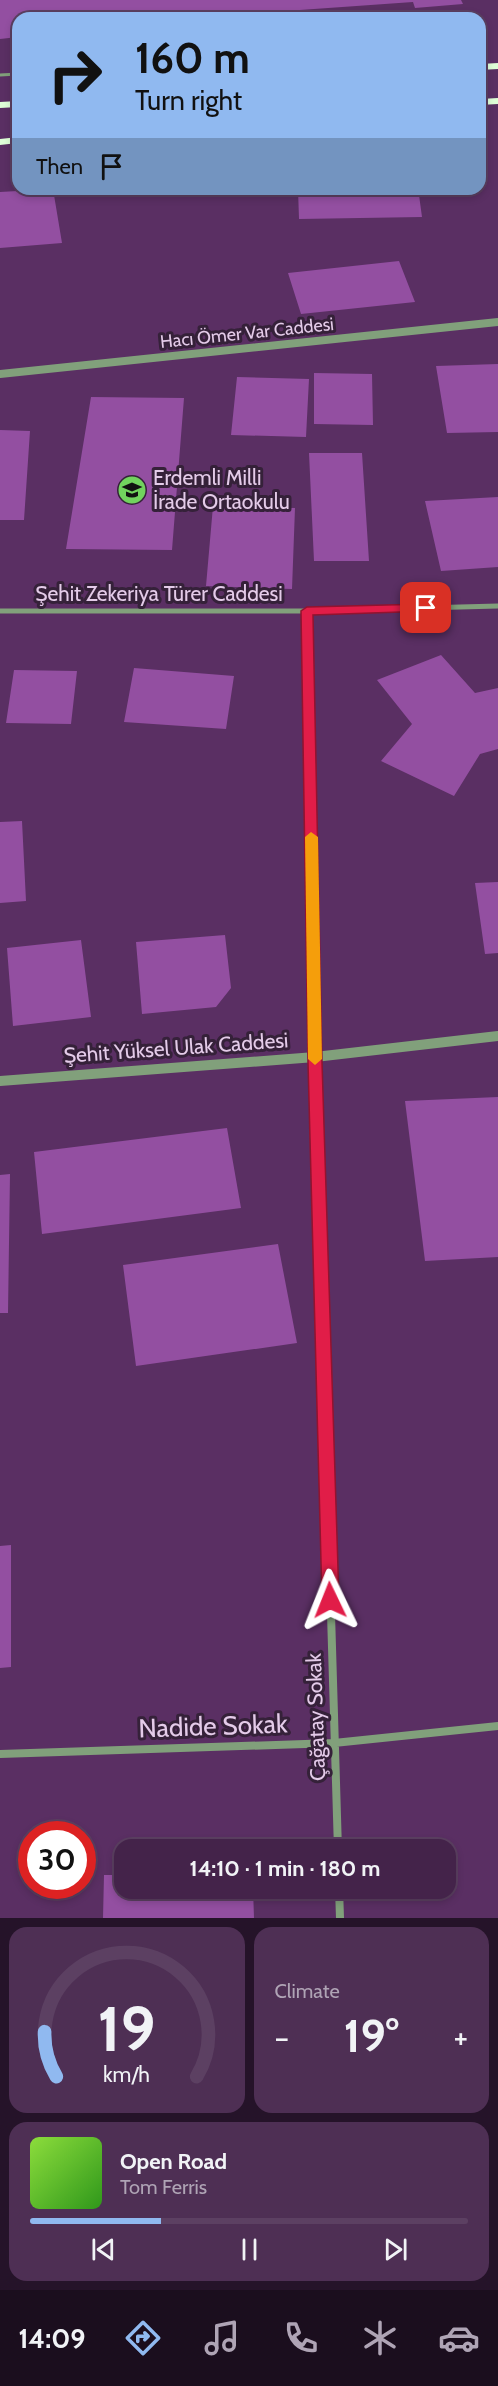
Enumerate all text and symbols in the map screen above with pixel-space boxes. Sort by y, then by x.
text: 160 m [135,32,250,84]
icon: right [36,36,114,114]
text: Turn right [135,84,242,117]
icon: arrive [95,150,128,183]
text: Then [36,153,83,180]
street label: Hacı Ömer Var Caddesi [159,313,335,353]
place label: Erdemli Milli İrade Ortaokulu [153,465,290,514]
school or university icon: Erdemli Milli İrade Ortaokulu [116,474,148,506]
street label: Şehit Zekeriya Türer Caddesi [35,581,283,606]
pin [400,582,451,633]
icon: arrive [409,591,442,624]
street label: Şehit Yüksel Ulak Caddesi [63,1027,289,1068]
position arrow [298,1568,362,1632]
street label: Çağatay Sokak [301,1652,330,1781]
street label: Nadide Sokak [138,1707,288,1745]
speed limit sign: 30 [18,1821,96,1899]
text: 14:10 · 1 min · 180 m [190,1855,380,1882]
text: Climate [275,1979,340,2003]
text: 19 [98,1991,156,2067]
text: 19° [344,2009,399,2063]
text: − [275,2017,289,2057]
text: + [453,2017,468,2057]
text: km/h [103,2061,150,2087]
text: Open Road [120,2148,227,2175]
text: Tom Ferris [120,2175,207,2199]
icon: previous [87,2233,120,2266]
icon: pause [233,2233,266,2266]
icon: next [379,2233,412,2266]
icon: directions [122,2317,164,2359]
icon: music [201,2317,243,2359]
icon: phone [280,2317,322,2359]
icon: climate [359,2317,401,2359]
icon: car [438,2317,480,2359]
text: 14:09 [18,2322,85,2355]

